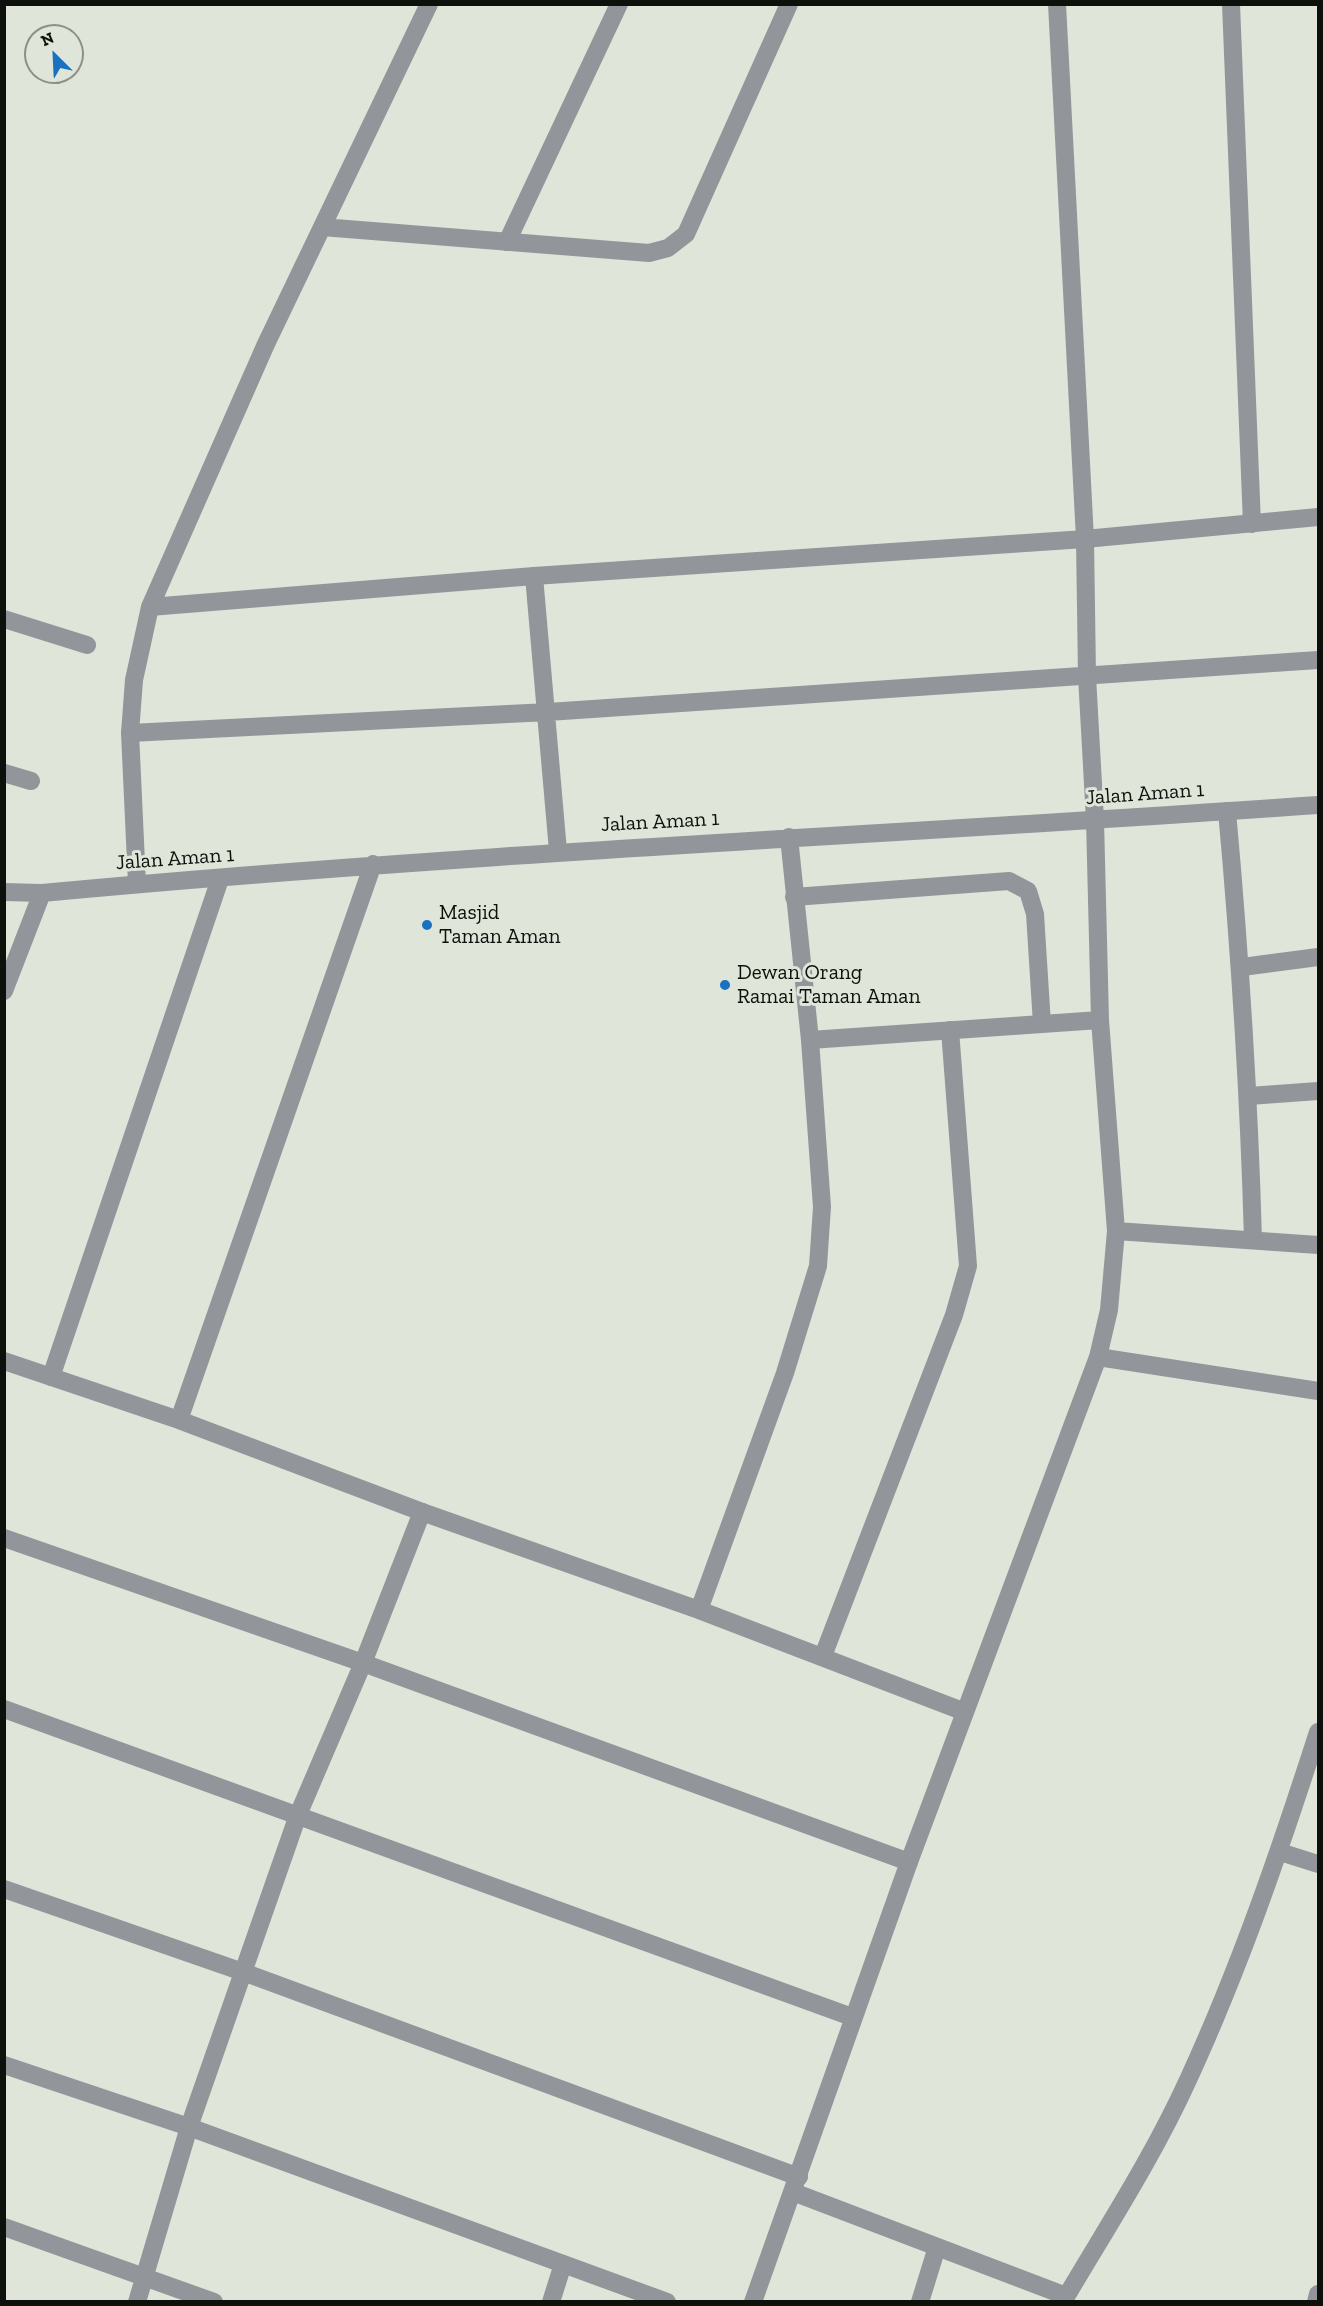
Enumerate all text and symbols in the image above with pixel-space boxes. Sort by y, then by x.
north arrow [24,24,84,84]
text: N [38,28,57,50]
street label: Jalan Aman 1 [1085,777,1205,811]
street label: Jalan Aman 1 [600,806,720,838]
street label: Jalan Aman 1 [115,842,235,876]
place label: Masjid Taman Aman [439,900,561,950]
marker: Masjid Taman Aman [420,918,434,932]
place label: Dewan Orang Ramai Taman Aman [737,960,921,1010]
marker: Dewan Orang Ramai Taman Aman [718,978,732,992]

